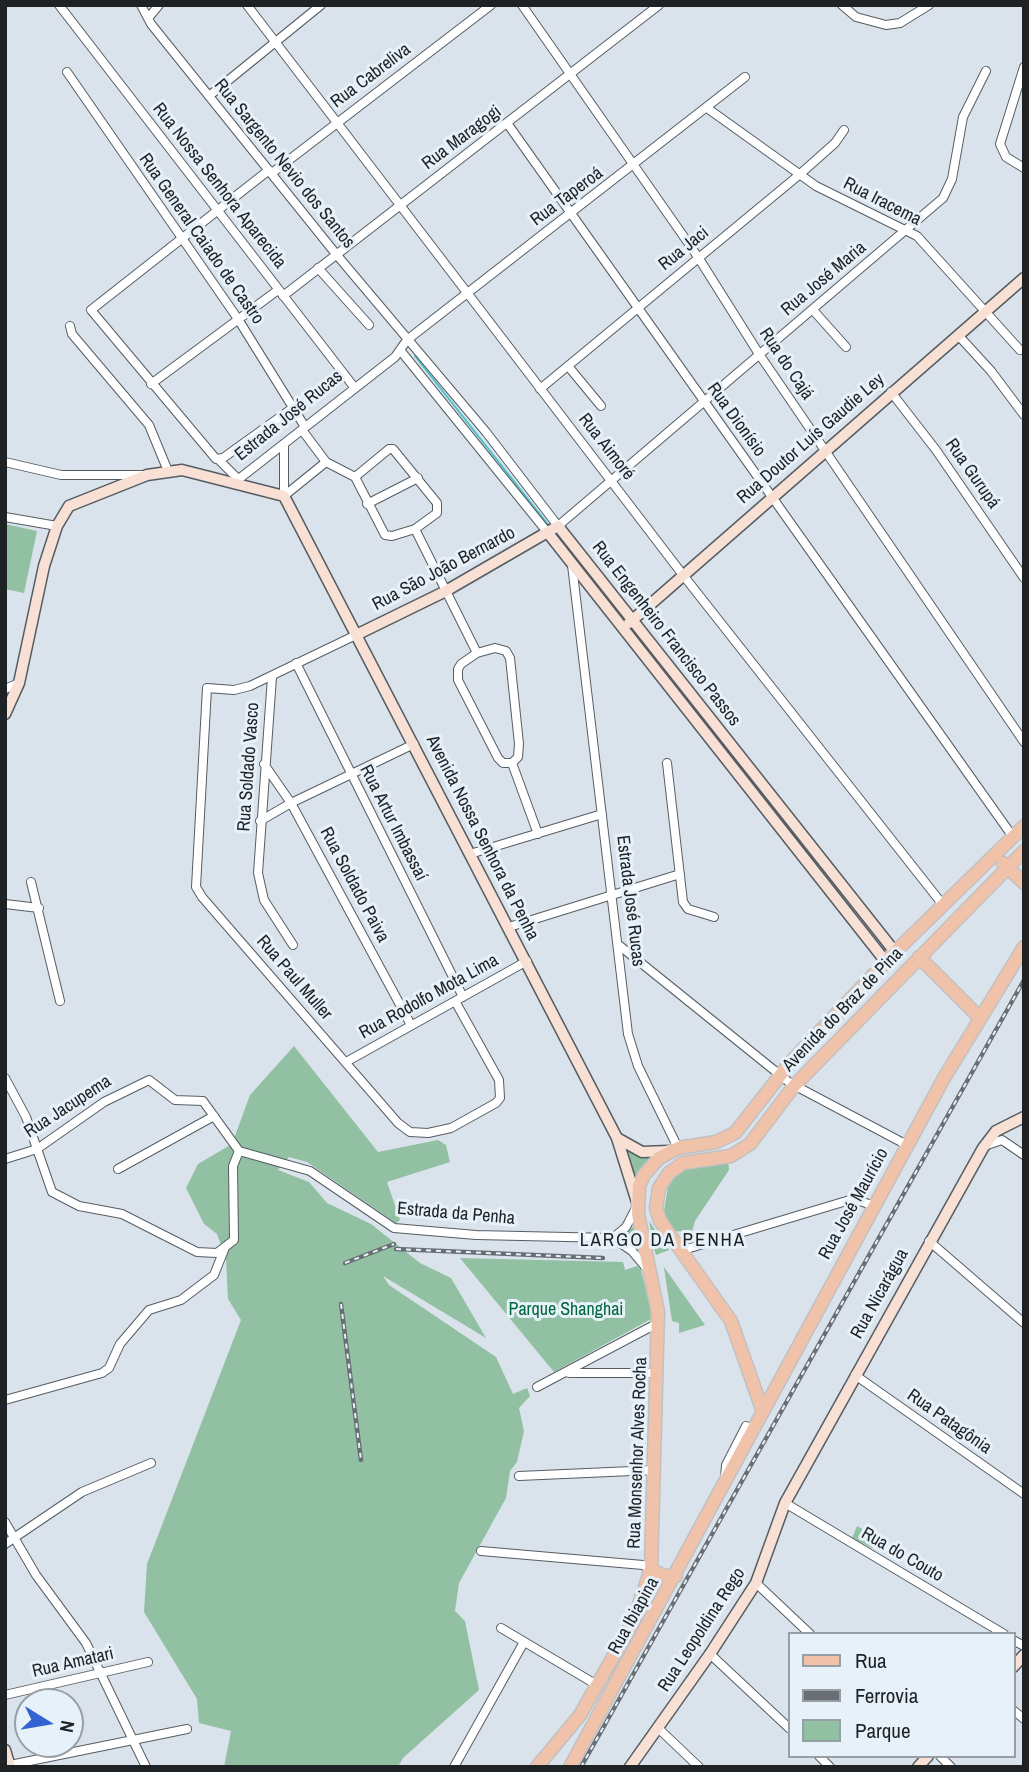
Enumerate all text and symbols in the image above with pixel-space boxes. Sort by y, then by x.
street label: Rua Cabreliva [327,39,415,113]
street label: Rua Sargento Nevio dos Santos [209,75,359,253]
street label: Rua Nossa Senhora Aparecida [148,99,290,273]
street label: Rua Maragogi [418,101,506,175]
street label: Rua General Caiado de Castro [134,149,268,329]
street label: Rua Taperoá [527,163,607,231]
street label: Rua Iracema [839,173,925,231]
street label: Rua Jaci [655,222,713,276]
street label: Rua José Maria [777,237,871,321]
street label: Rua do Cajá [754,324,818,404]
street label: Estrada José Rucas [231,366,347,466]
street label: Rua Doutor Luís Gaudie Ley [733,369,889,509]
street label: Rua Dionísio [702,379,770,461]
street label: Rua Aimoré [573,409,639,485]
street label: Rua Gurupá [940,435,1004,513]
street label: Rua São João Bernardo [369,522,519,616]
street label: Rua Engenheiro Francisco Passos [587,537,745,731]
street label: Rua Soldado Vasco [234,702,264,832]
street label: Avenida Nossa Senhora da Penha [421,732,543,944]
street label: Rua Artur Imbassaí [355,761,431,885]
street label: Rua Soldado Paiva [315,824,393,946]
street label: Estrada José Rucas [611,834,649,968]
street label: Rua Paul Muller [251,931,337,1025]
street label: Avenida do Braz de Pina [778,944,908,1076]
street label: Rua Rodolfo Mota Lima [356,950,502,1044]
street label: Rua Jacupema [20,1071,116,1143]
street label: Rua José Maurício [815,1145,893,1263]
street label: Estrada da Penha [396,1198,516,1230]
district label: LARGO DA PENHA [581,1230,745,1252]
street label: Rua Nicarágua [846,1245,914,1343]
park label: Parque Shanghai [509,1299,623,1321]
street label: Rua Monsenhor Alves Rocha [624,1357,652,1549]
street label: Rua Patagônia [902,1385,996,1459]
street label: Rua do Couto [857,1523,947,1587]
street label: Rua Leopoldina Rego [654,1564,750,1696]
street label: Rua Ibiapina [604,1574,664,1658]
legend [788,1632,1015,1758]
street label: Rua Amatari [30,1643,116,1683]
text: Rua [855,1646,887,1675]
text: Ferrovia [855,1681,918,1710]
north arrow [14,1688,84,1758]
text: Parque [855,1716,911,1745]
text: N [54,1719,81,1735]

